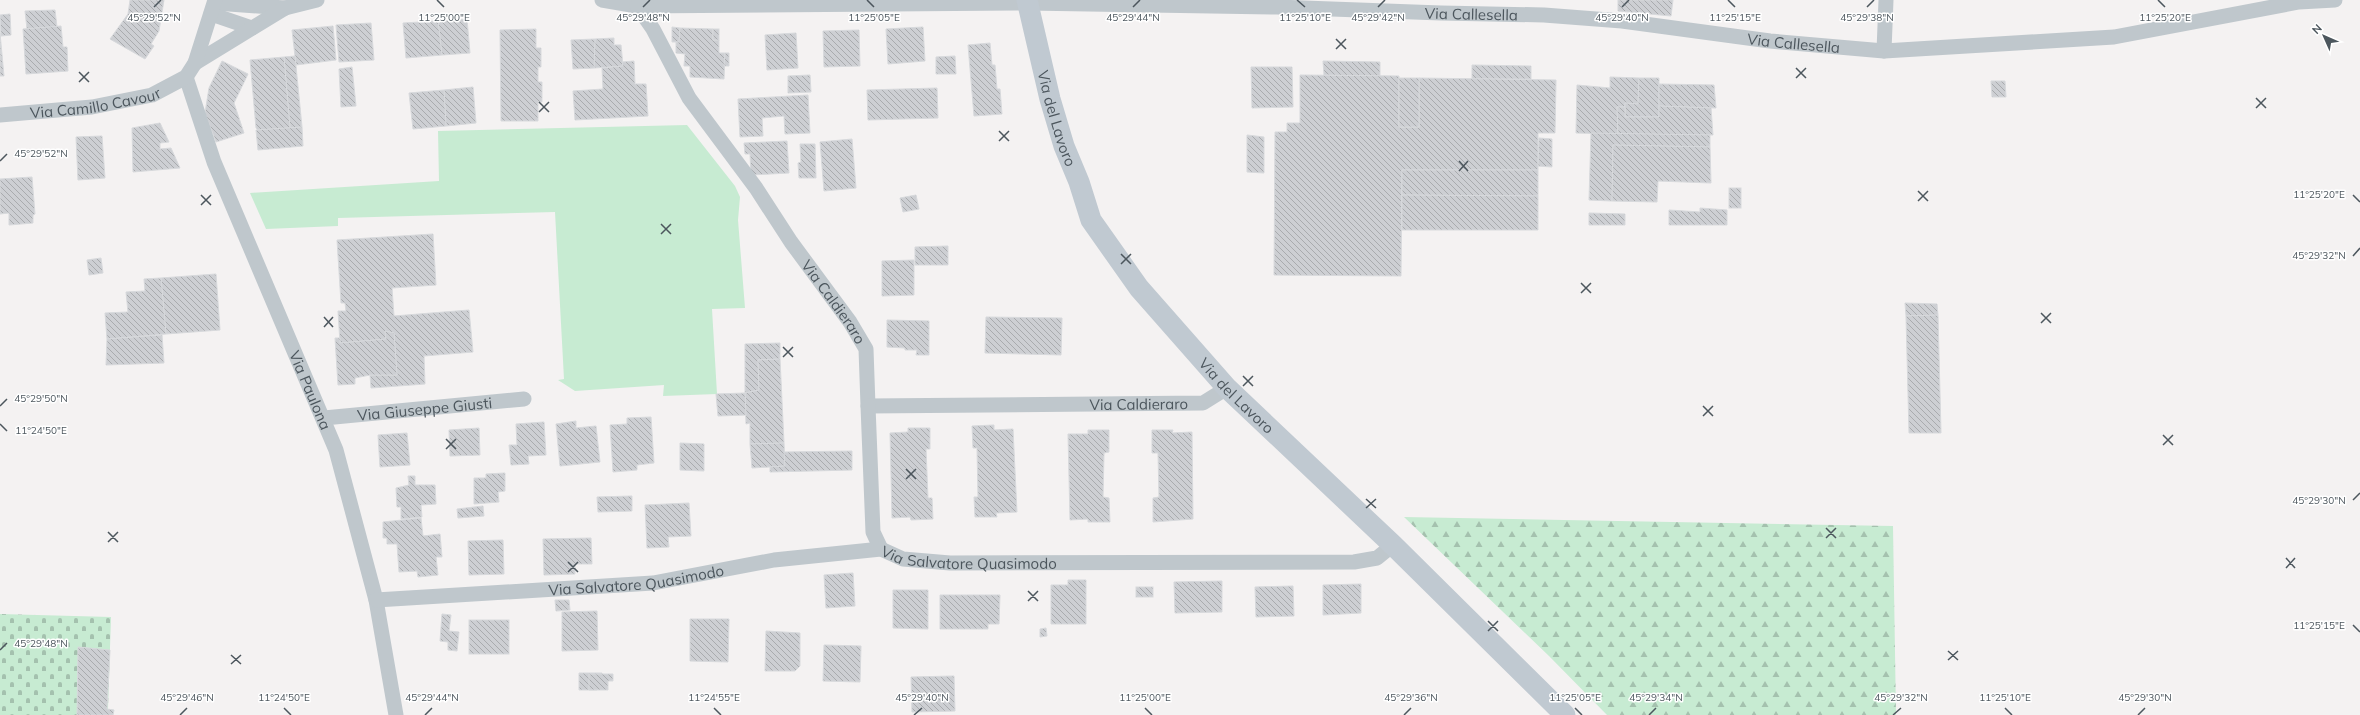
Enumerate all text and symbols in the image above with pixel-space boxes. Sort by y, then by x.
street label: Via Callesella [1424,3,1518,24]
text: 45°29'52"N [127,11,181,24]
text: 11°25'00"E [418,11,470,24]
text: 45°29'48"N [616,11,670,24]
text: 11°25'05"E [848,11,900,24]
text: 45°29'44"N [1106,11,1160,24]
text: 11°25'10"E [1279,11,1331,24]
text: 45°29'42"N [1351,11,1405,24]
text: 45°29'40"N [1595,11,1649,24]
text: 11°25'15"E [1709,11,1761,24]
text: 45°29'38"N [1840,11,1894,24]
text: 11°25'20"E [2139,11,2191,24]
north arrow [2304,16,2344,56]
text: N [2309,21,2325,37]
street label: Via Callesella [1746,29,1841,57]
street label: Via del Lavoro [1034,68,1081,169]
street label: Via Camillo Cavour [29,82,164,122]
text: 45°29'52"N [14,147,68,160]
text: 11°25'20"E [2293,188,2345,201]
text: 45°29'32"N [2292,249,2346,262]
street label: Via Caldieraro [798,256,870,347]
street label: Via Paulona [285,348,336,432]
street label: Via del Lavoro [1195,354,1278,437]
text: 45°29'50"N [14,392,68,405]
street label: Via Giuseppe Giusti [356,393,493,424]
street label: Via Caldieraro [1089,394,1188,414]
text: 11°24'50"E [15,424,67,437]
text: 45°29'30"N [2292,494,2346,507]
street label: Via Salvatore Quasimodo [878,541,1057,573]
street label: Via Salvatore Quasimodo [548,560,725,599]
text: 11°25'15"E [2293,619,2345,632]
text: 45°29'48"N [14,637,68,650]
text: 45°29'46"N [160,691,214,704]
text: 11°24'50"E [258,691,310,704]
text: 45°29'44"N [405,691,459,704]
text: 11°24'55"E [688,691,740,704]
text: 45°29'40"N [895,691,949,704]
text: 11°25'00"E [1119,691,1171,704]
text: 45°29'36"N [1384,691,1438,704]
text: 11°25'05"E [1549,691,1601,704]
text: 45°29'34"N [1629,691,1683,704]
text: 45°29'32"N [1874,691,1928,704]
text: 11°25'10"E [1979,691,2031,704]
text: 45°29'30"N [2118,691,2172,704]

